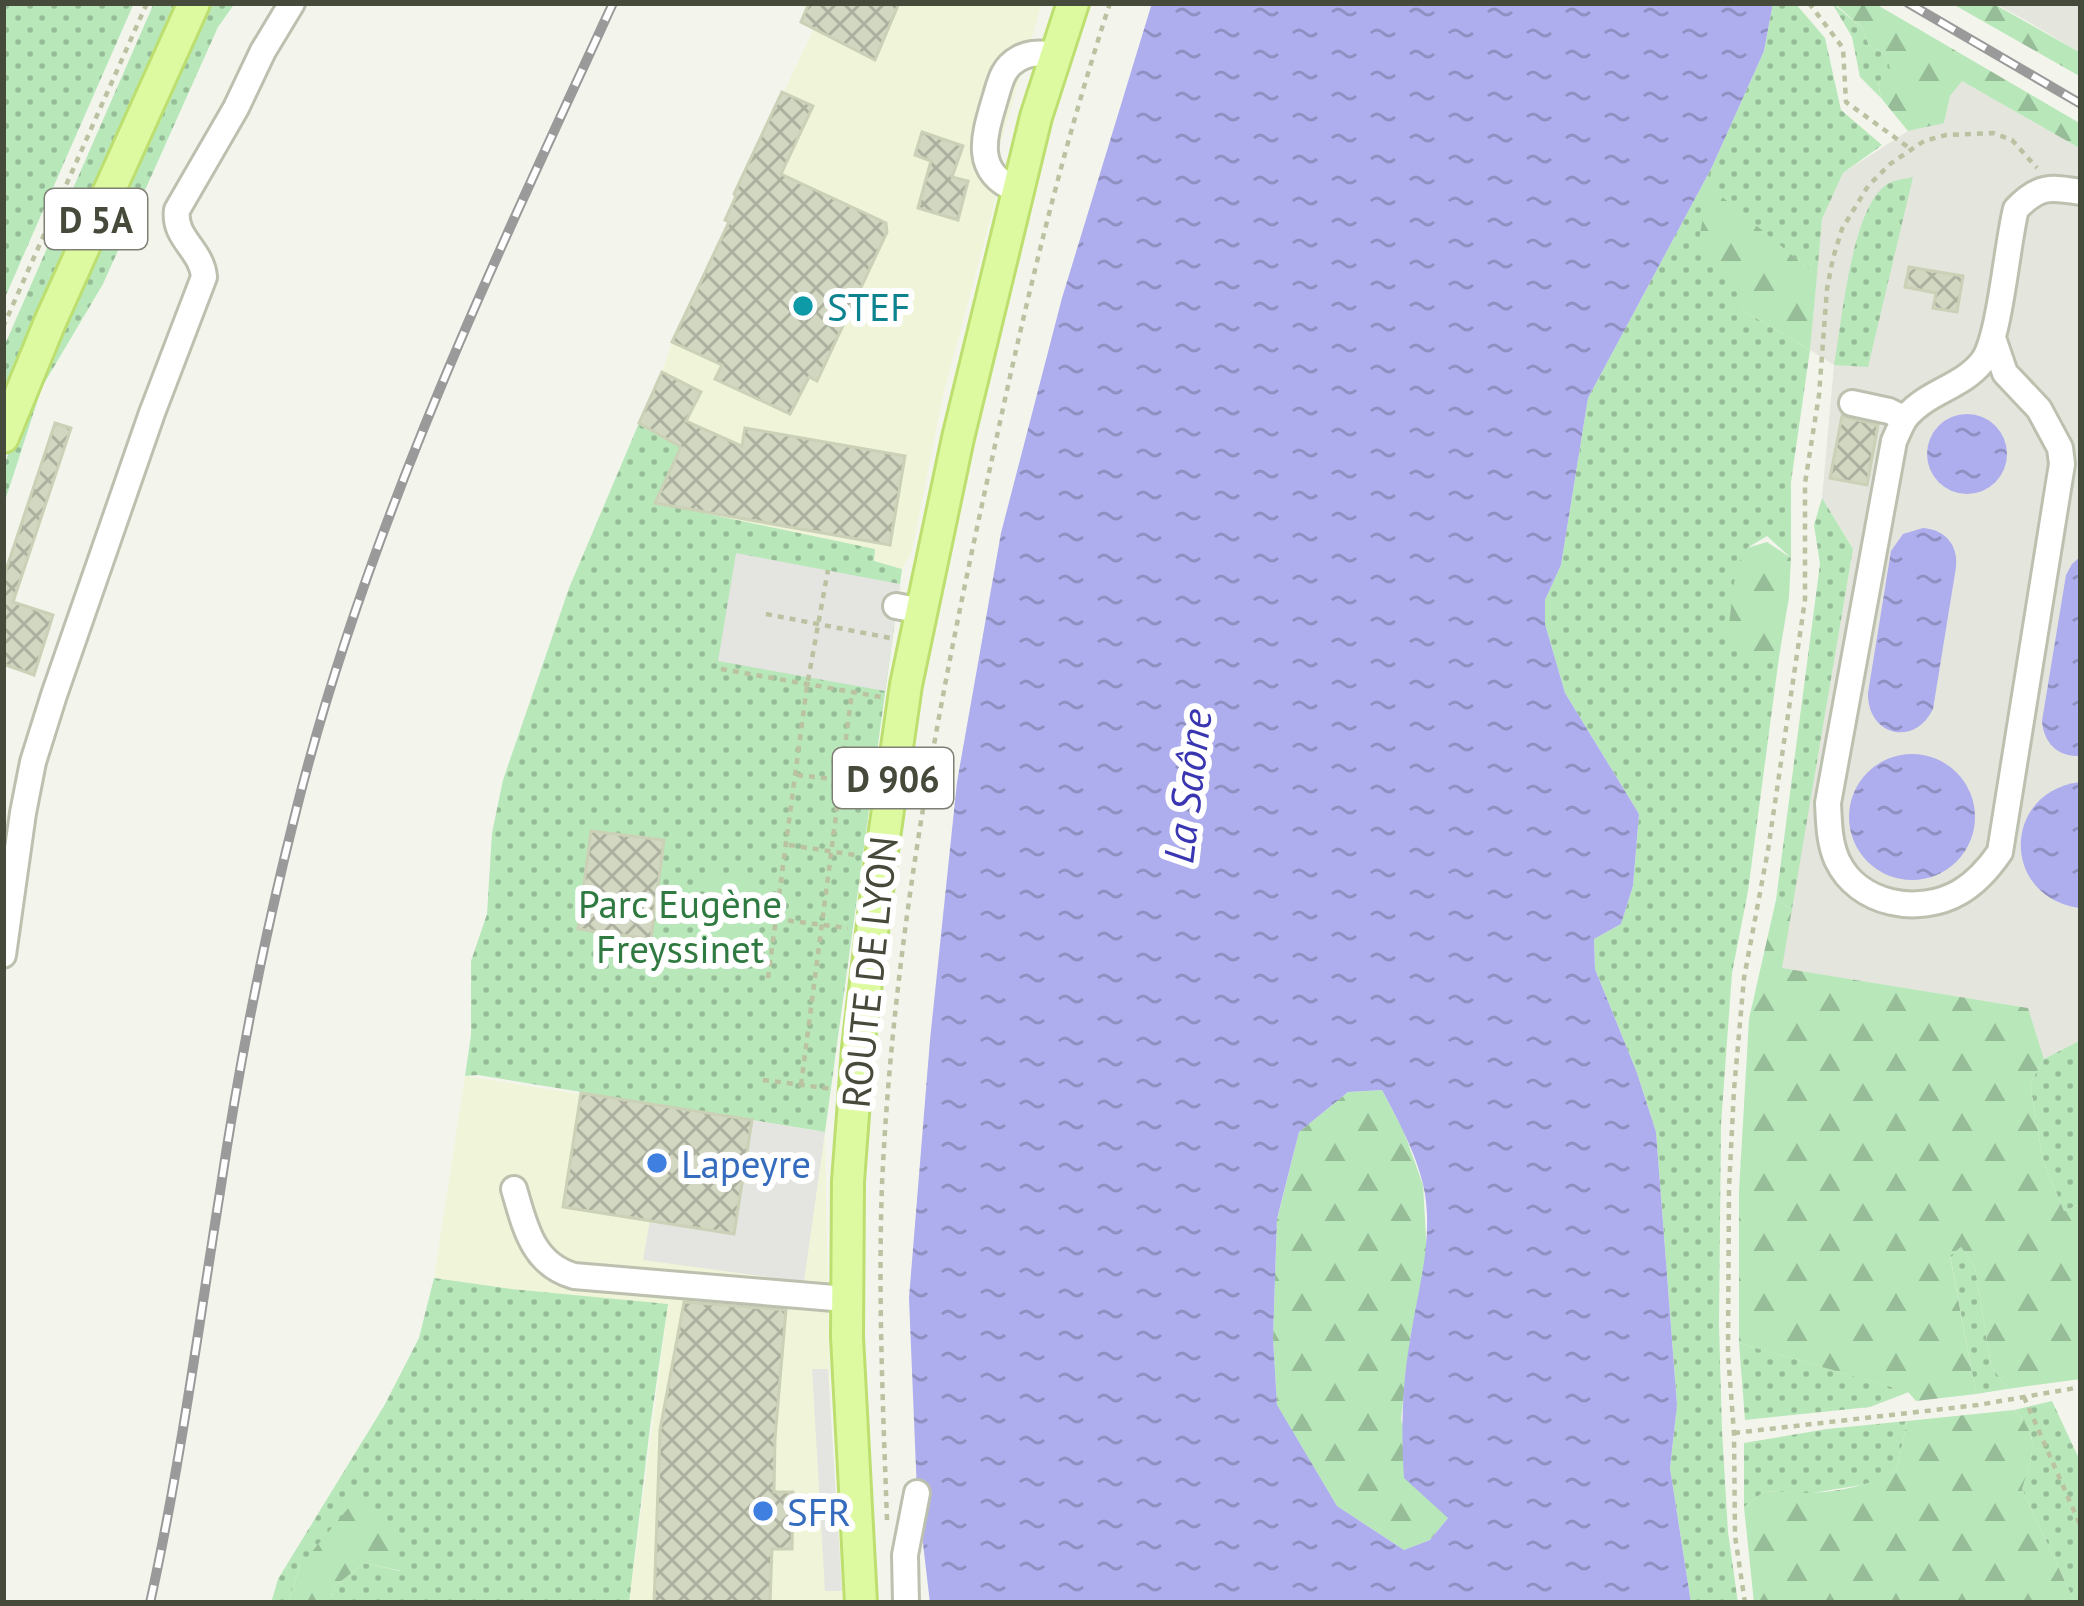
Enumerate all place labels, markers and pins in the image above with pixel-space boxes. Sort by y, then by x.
place label: STEF [827,281,910,332]
marker: STEF [790,293,816,319]
place label: Lapeyre [681,1138,811,1189]
marker: Lapeyre [644,1150,670,1176]
place label: SFR [787,1486,851,1537]
marker: SFR [750,1498,776,1524]

